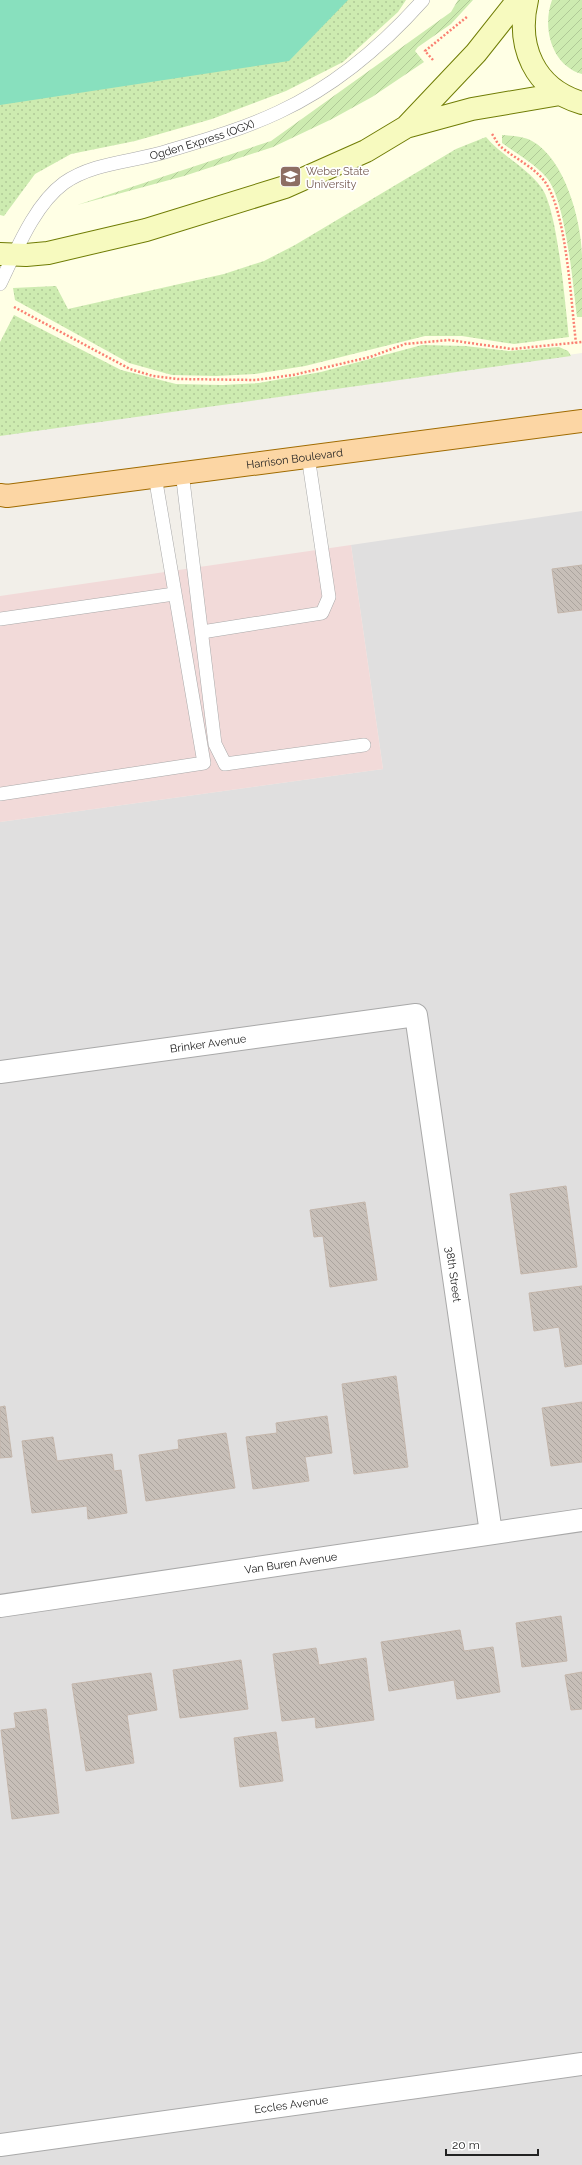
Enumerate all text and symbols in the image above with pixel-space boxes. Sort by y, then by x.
street label: Ogden Express (OGX) [148,117,256,162]
school or university icon: Weber State University [278,164,304,190]
place label: Weber State University [306,165,370,191]
street label: Harrison Boulevard [245,446,344,471]
street label: Brinker Avenue [169,1032,247,1055]
street label: 38th Street [443,1246,464,1303]
street label: Van Buren Avenue [244,1550,339,1576]
street label: Eccles Avenue [253,2093,330,2116]
scale bar [446,2131,538,2157]
text: 20 m [452,2138,480,2152]

